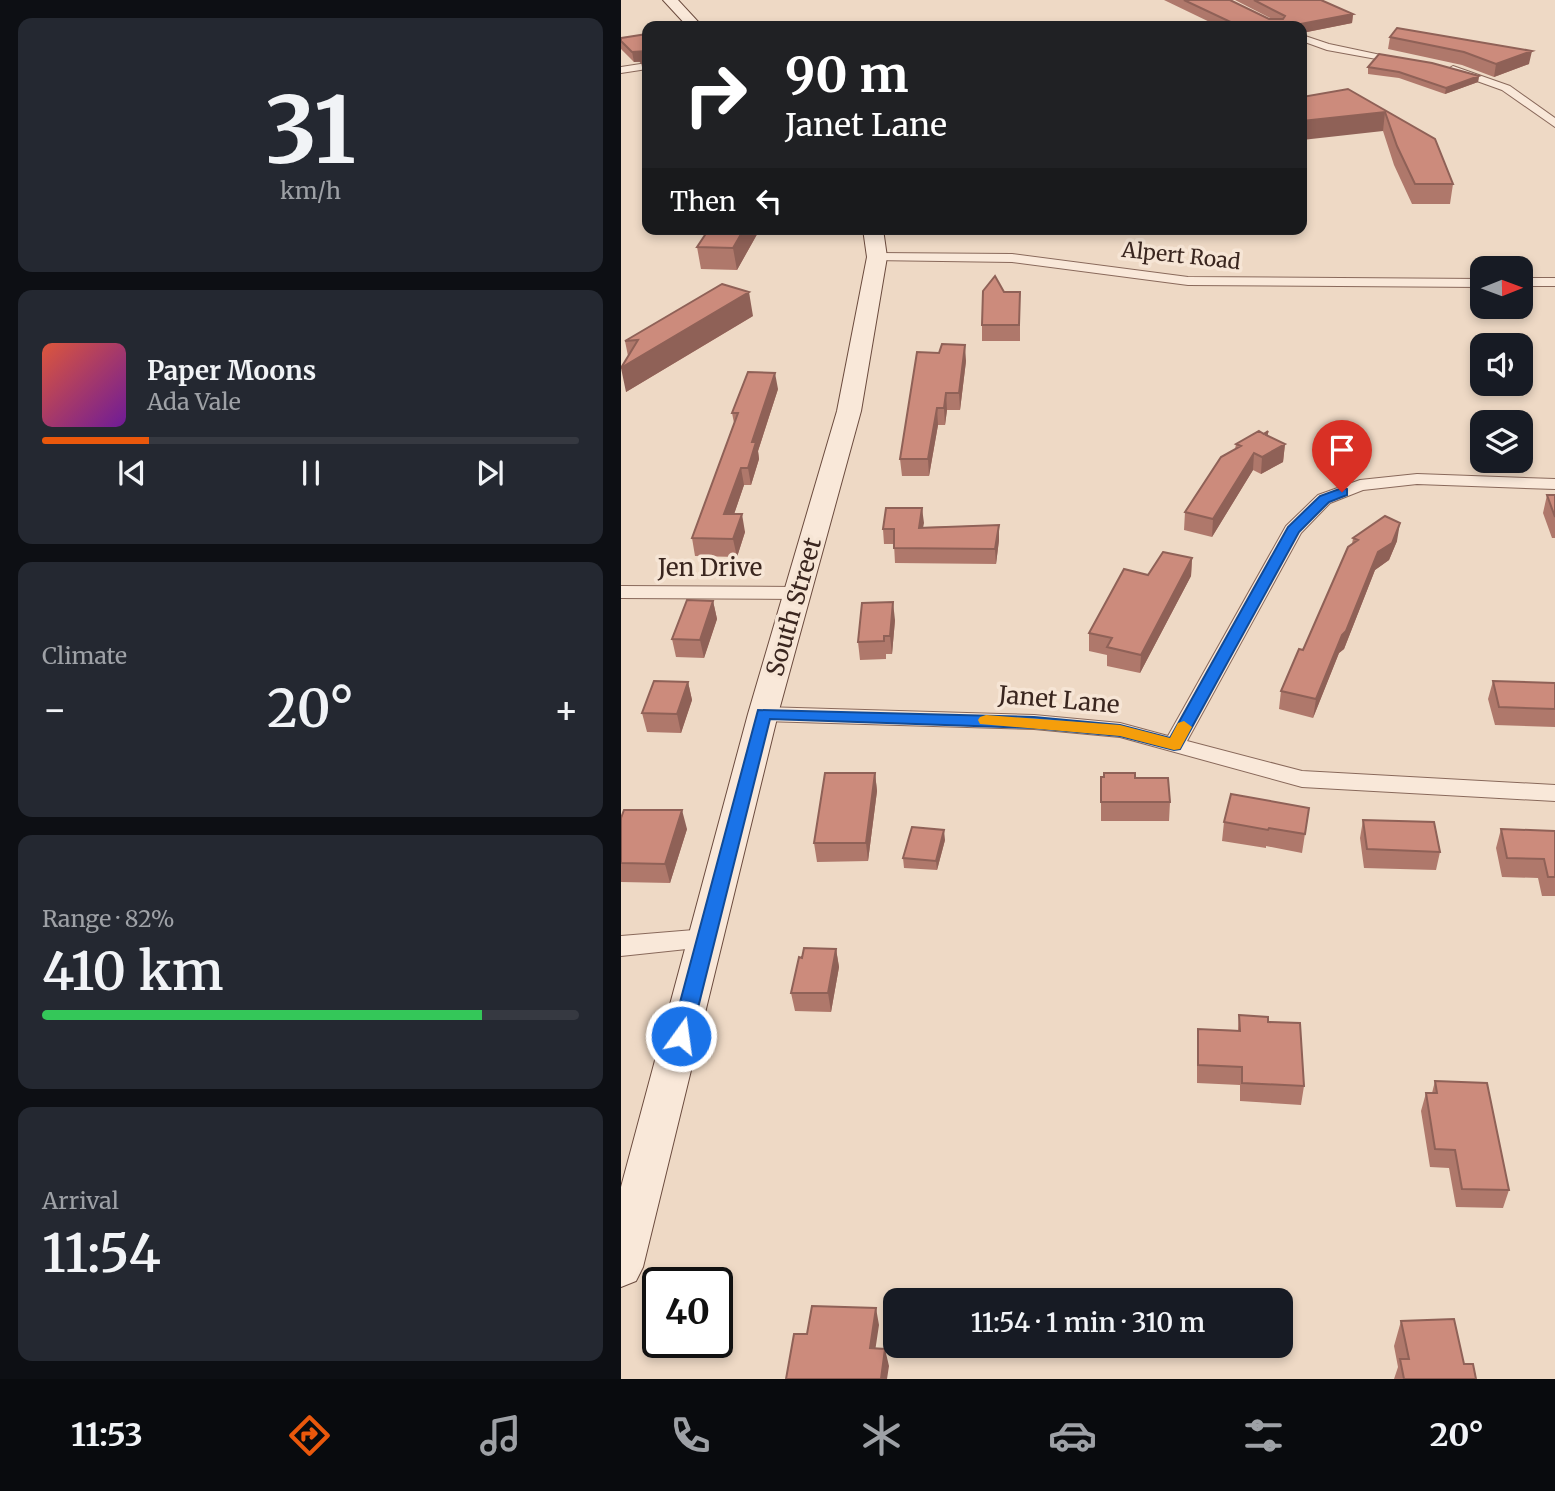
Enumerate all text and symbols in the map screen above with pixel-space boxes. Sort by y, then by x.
text: 90 m [785,44,909,105]
icon: right [670,49,761,140]
text: 31 [265,73,356,188]
text: Janet Lane [785,105,947,145]
text: km/h [280,176,341,205]
icon: left [750,182,788,220]
text: Then [670,185,736,218]
street label: Alpert Road [1119,236,1242,275]
north arrow [1470,256,1533,318]
map controls [1470,256,1533,473]
button: sound [1470,333,1533,396]
text: Paper Moons [147,354,316,387]
text: Ada Vale [147,387,241,416]
button: layers [1470,410,1533,473]
pin [1312,420,1372,492]
icon: arrive [1323,431,1361,469]
icon: previous [113,454,151,492]
icon: pause [292,454,330,492]
icon: next [471,454,509,492]
street label: South Street [759,533,828,680]
street label: Jen Drive [657,552,762,583]
text: Climate [42,641,127,670]
text: 20° [267,676,354,741]
street label: Janet Lane [996,679,1121,720]
text: − [42,686,67,733]
text: + [554,686,579,733]
text: Range · 82% [42,904,175,933]
text: 410 km [42,939,224,1004]
position arrow [644,999,718,1073]
text: Arrival [42,1186,119,1215]
text: 11:54 [42,1221,161,1286]
speed limit sign: 40 [642,1267,733,1358]
text: 11:54 · 1 min · 310 m [971,1306,1205,1339]
icon: directions [285,1411,334,1460]
icon: music [476,1411,525,1460]
icon: phone [666,1411,715,1460]
icon: climate [857,1411,906,1460]
icon: car [1048,1411,1097,1460]
icon: filters [1239,1411,1288,1460]
text: 11:53 [71,1415,143,1455]
text: 20° [1430,1415,1484,1455]

